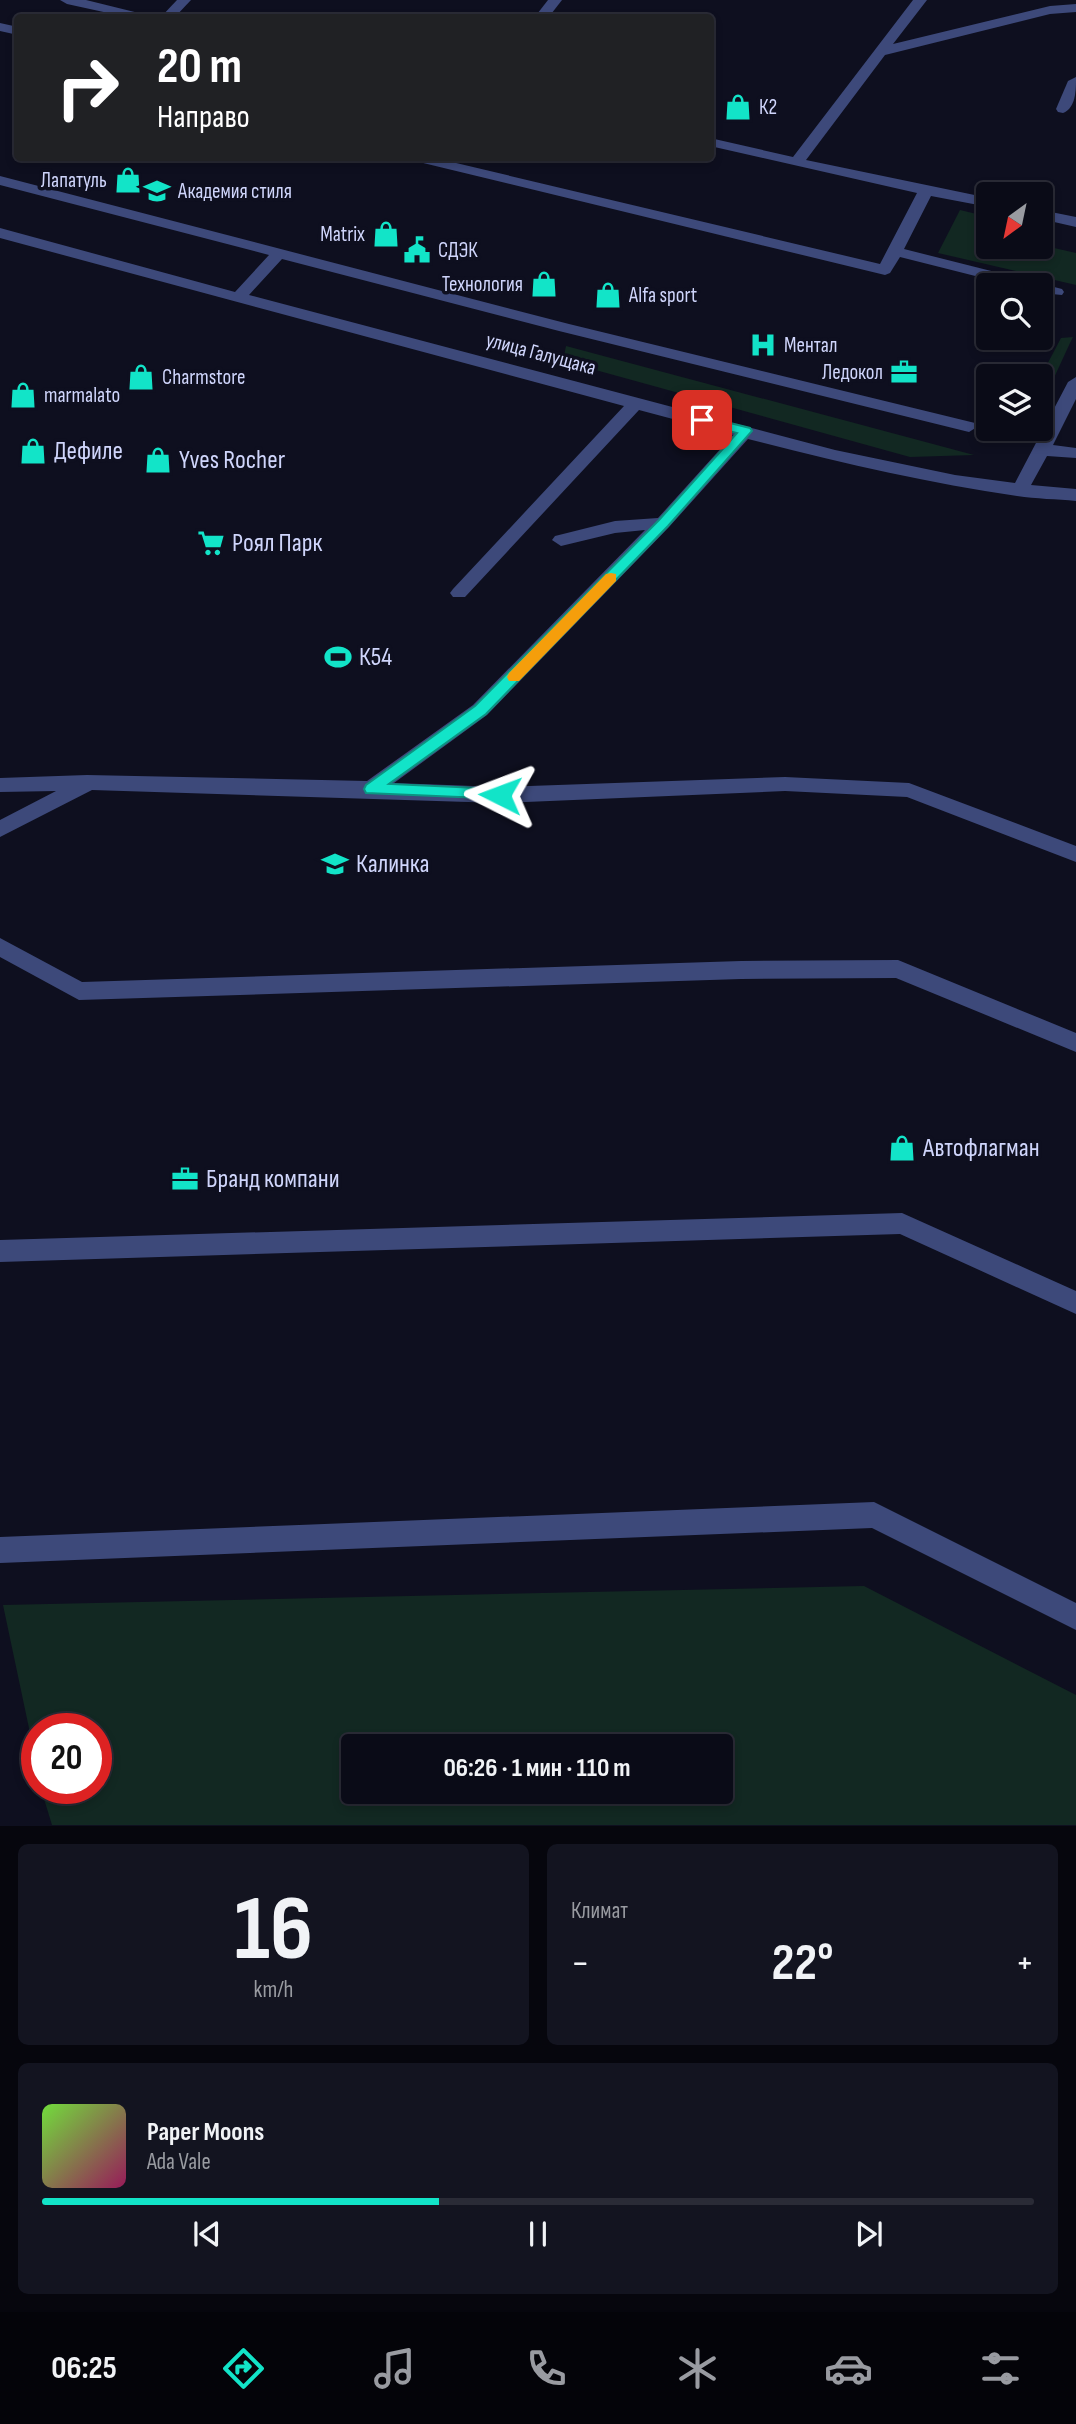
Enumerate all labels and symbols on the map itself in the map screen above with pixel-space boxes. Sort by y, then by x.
shop icon: К2 [723,92,753,122]
place label: К2 [759,95,777,120]
shop icon: Лапатуль [113,165,143,195]
place label: Лапатуль [41,168,107,193]
school or university icon: Академия стиля [142,176,172,206]
place label: Академия стиля [177,179,292,204]
north arrow [976,182,1054,259]
shop icon: Matrix [371,219,401,249]
place label: Matrix [320,222,365,247]
public building icon: СДЭК [402,235,432,265]
place label: СДЭК [438,238,478,263]
shop icon: Технология [529,269,559,299]
place label: Технология [442,272,523,297]
shop icon: Alfa sport [593,280,623,310]
place label: Alfa sport [628,283,697,308]
street label: улица Галущака [483,327,599,381]
hospital icon: Ментал [748,330,778,360]
place label: Ментал [784,333,837,358]
office icon: Ледокол [889,357,919,387]
place label: Ледокол [822,360,883,385]
shop icon: Charmstore [126,362,156,392]
place label: Charmstore [162,365,245,390]
shop icon: marmalato [8,380,38,410]
place label: marmalato [44,383,120,408]
pin [672,390,732,450]
shop icon: Дефиле [18,436,48,466]
place label: Дефиле [54,436,123,467]
shop icon: Yves Rocher [143,445,173,475]
place label: Yves Rocher [179,445,286,476]
supermarket icon: Роял Парк [196,528,226,558]
place label: Роял Парк [232,528,322,559]
sports icon: К54 [323,642,353,672]
place label: К54 [359,642,392,673]
position arrow [463,758,537,832]
school or university icon: Калинка [320,849,350,879]
place label: Калинка [356,849,430,880]
shop icon: Автофлагман [887,1133,917,1163]
place label: Автофлагман [922,1133,1040,1164]
office icon: Бранд компани [170,1164,200,1194]
place label: Бранд компани [206,1164,340,1195]
speed limit sign: 20 [21,1713,112,1804]

